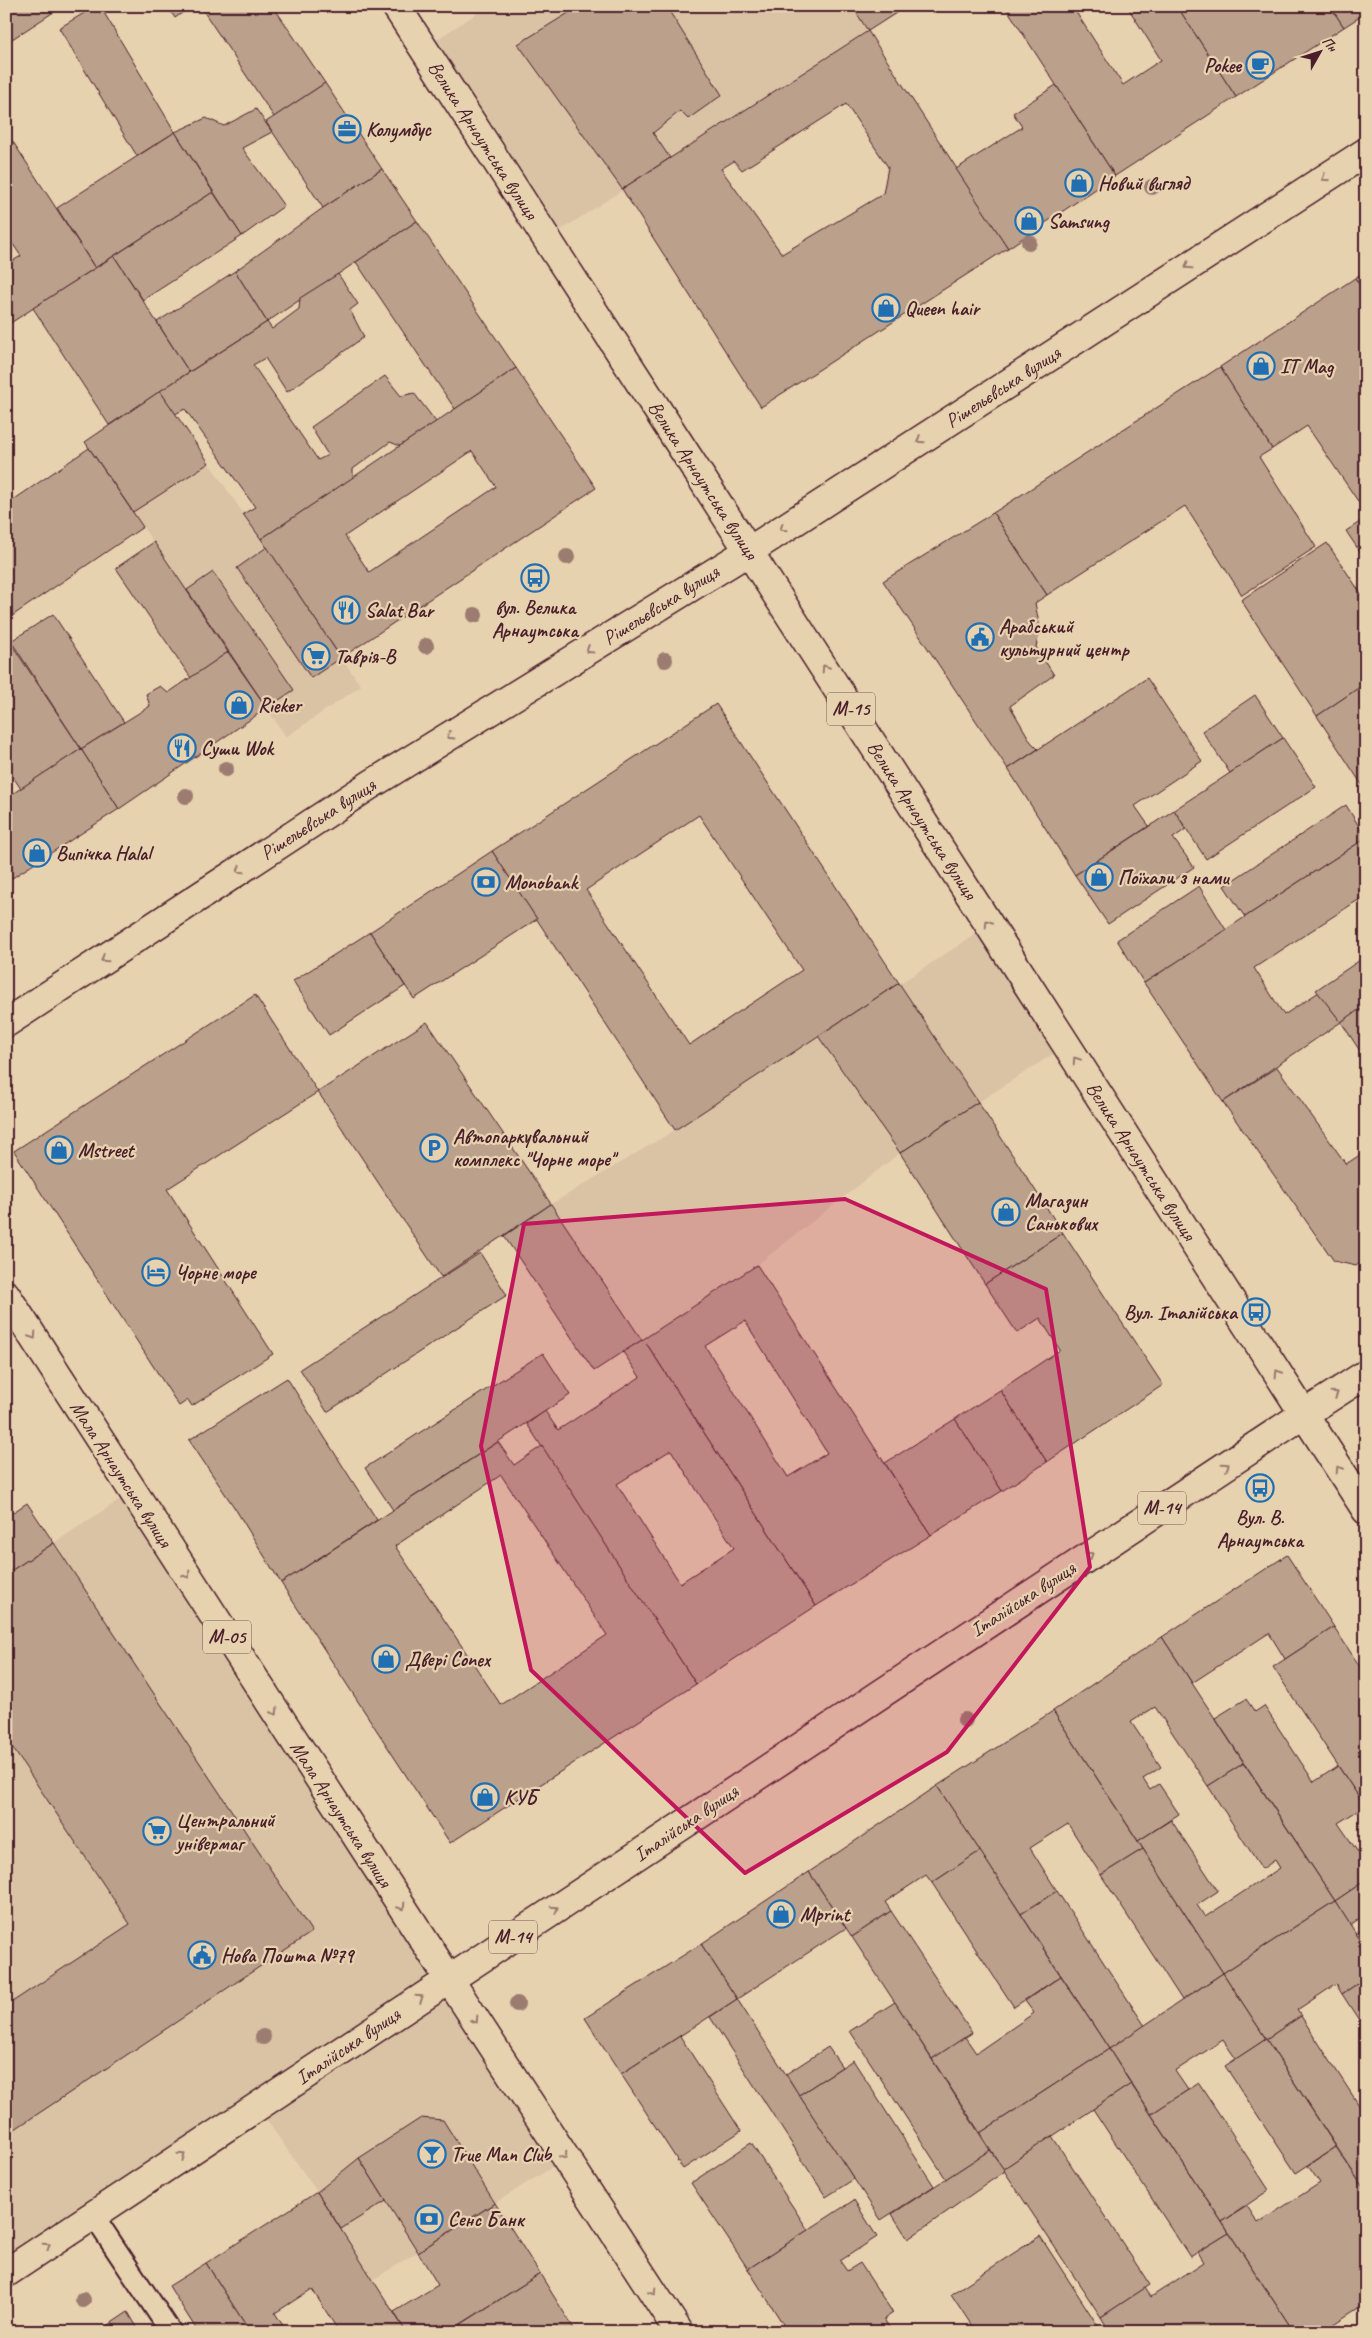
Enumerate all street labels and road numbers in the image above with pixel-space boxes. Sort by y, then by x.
street label: Велика Арнаутська вулиця [422,56,545,226]
street label: Рішельєвська вулиця [941,340,1066,434]
street label: Велика Арнаутська вулиця [642,396,765,566]
street label: Рішельєвська вулиця [598,559,724,651]
road number: М-15 [827,692,875,726]
street label: Велика Арнаутська вулиця [861,736,984,906]
street label: Рішельєвська вулиця [256,772,381,866]
street label: Велика Арнаутська вулиця [1080,1077,1203,1247]
street label: Мала Арнаутська вулиця [64,1396,179,1553]
road number: М-14 [1138,1492,1186,1525]
street label: Італійська вулиця [966,1555,1081,1642]
road number: М-05 [203,1620,251,1654]
street label: Мала Арнаутська вулиця [284,1736,399,1893]
street label: Італійська вулиця [629,1778,744,1867]
road number: М-14 [489,1920,537,1954]
street label: Італійська вулиця [291,2001,406,2090]

